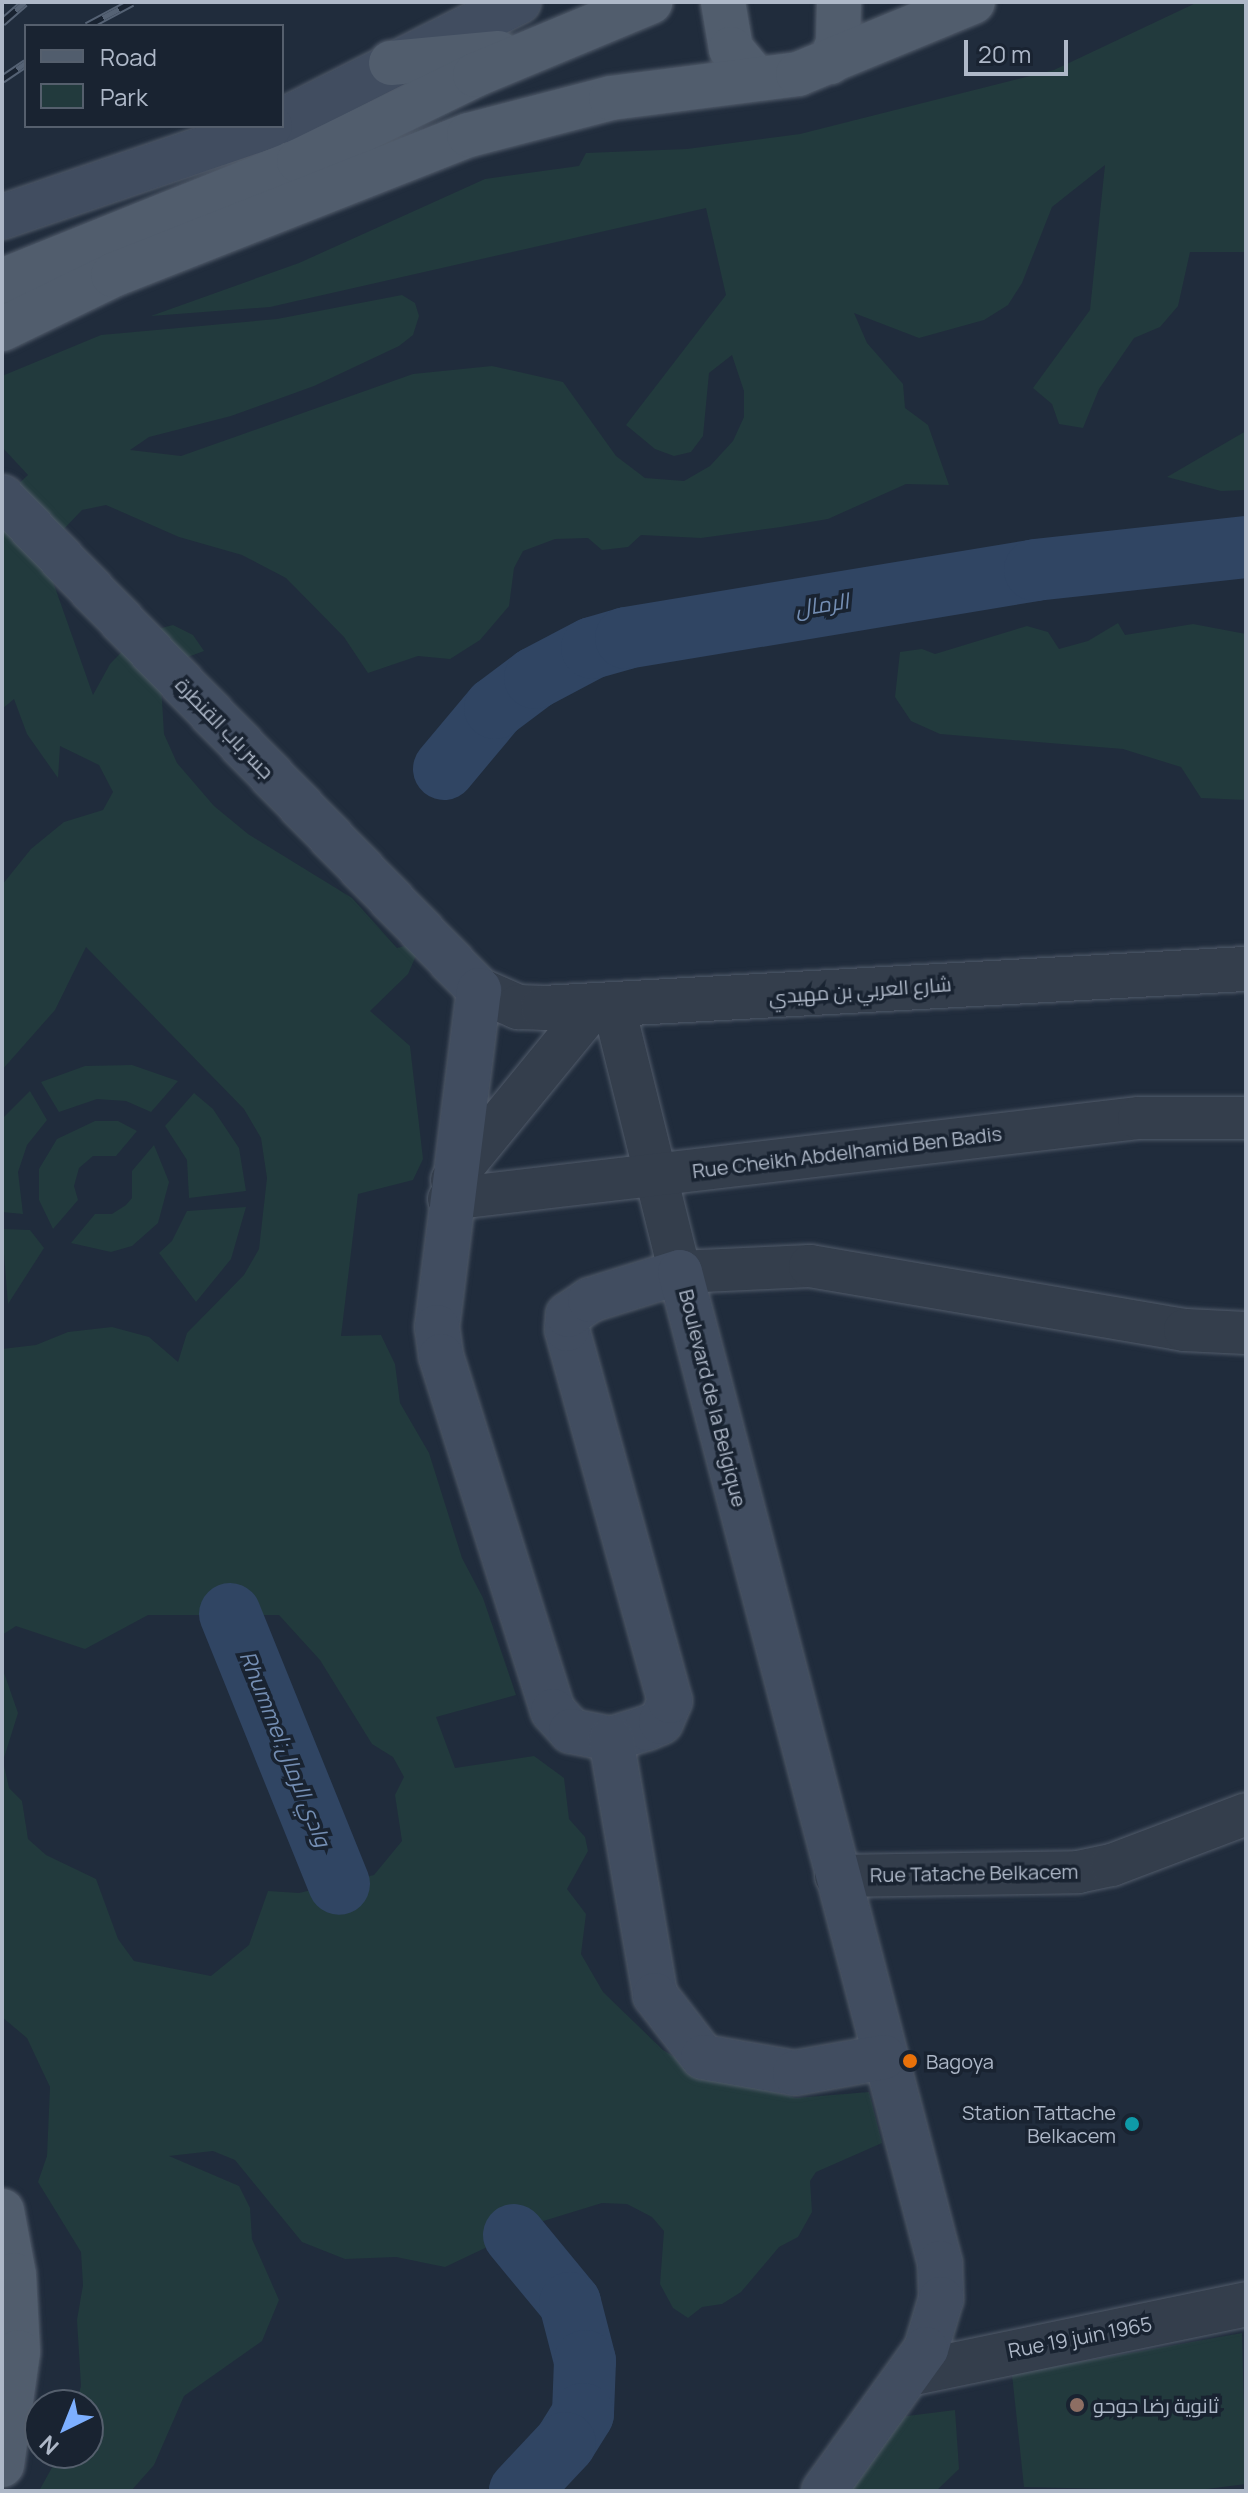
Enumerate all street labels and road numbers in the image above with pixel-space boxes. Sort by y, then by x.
street label: جسر باب القنطرة [171,672,279,784]
street label: شارع العربي بن مهيدي [768,972,952,1008]
street label: Rue Cheikh Abdelhamid Ben Badis [691,1121,1003,1183]
street label: Boulevard de la Belgique [674,1287,752,1509]
street label: Rue Tatache Belkacem [870,1859,1078,1887]
street label: Rue 19 juin 1965 [1006,2311,1154,2363]

